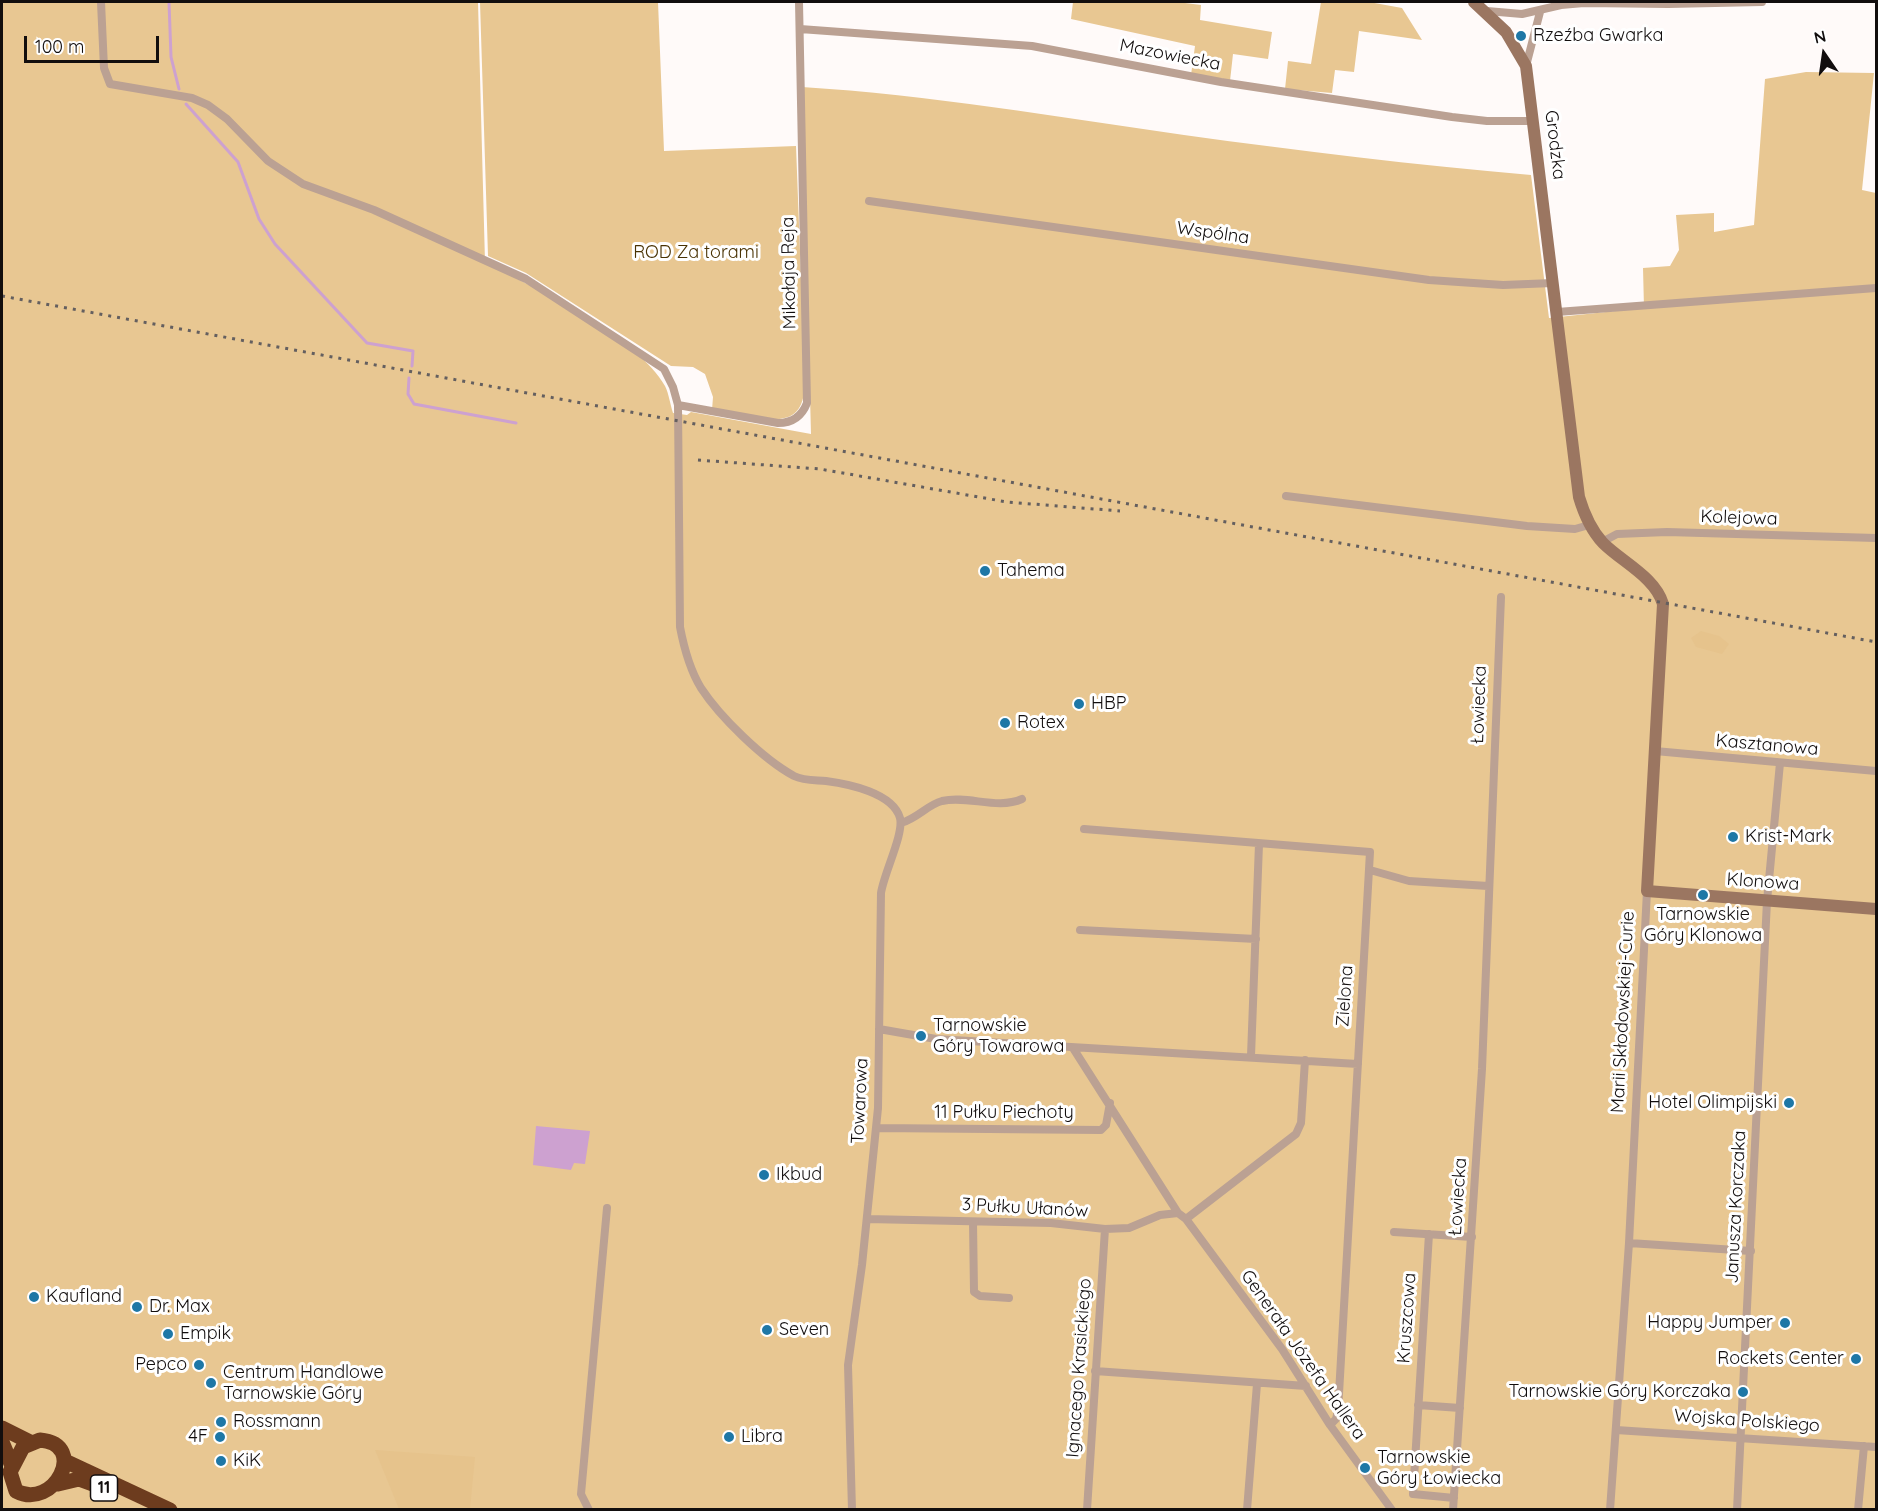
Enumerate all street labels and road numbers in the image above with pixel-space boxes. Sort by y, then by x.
street label: Mazowiecka [1118,35,1222,75]
street label: Grodzka [1540,109,1570,181]
street label: Mikołaja Reja [777,217,801,329]
street label: Wspólna [1175,217,1251,249]
street label: Kolejowa [1700,506,1778,530]
street label: Łowiecka [1467,665,1491,745]
street label: Kasztanowa [1715,730,1819,760]
street label: Klonowa [1726,869,1800,895]
street label: Marii Skłodowskiej-Curie [1607,910,1639,1114]
street label: Zielona [1332,964,1358,1028]
street label: Towarowa [847,1057,873,1145]
street label: 11 Pułku Piechoty [934,1102,1074,1124]
street label: Janusza Korczaka [1721,1130,1751,1284]
street label: Łowiecka [1444,1157,1472,1237]
street label: 3 Pułku Ułanów [961,1194,1089,1222]
street label: Generała Józefa Hallera [1236,1266,1370,1444]
street label: Kruszcowa [1393,1272,1421,1364]
street label: Ignacego Krasickiego [1062,1278,1096,1458]
street label: Wojska Polskiego [1673,1405,1821,1437]
road number: 11 [90,1475,118,1501]

